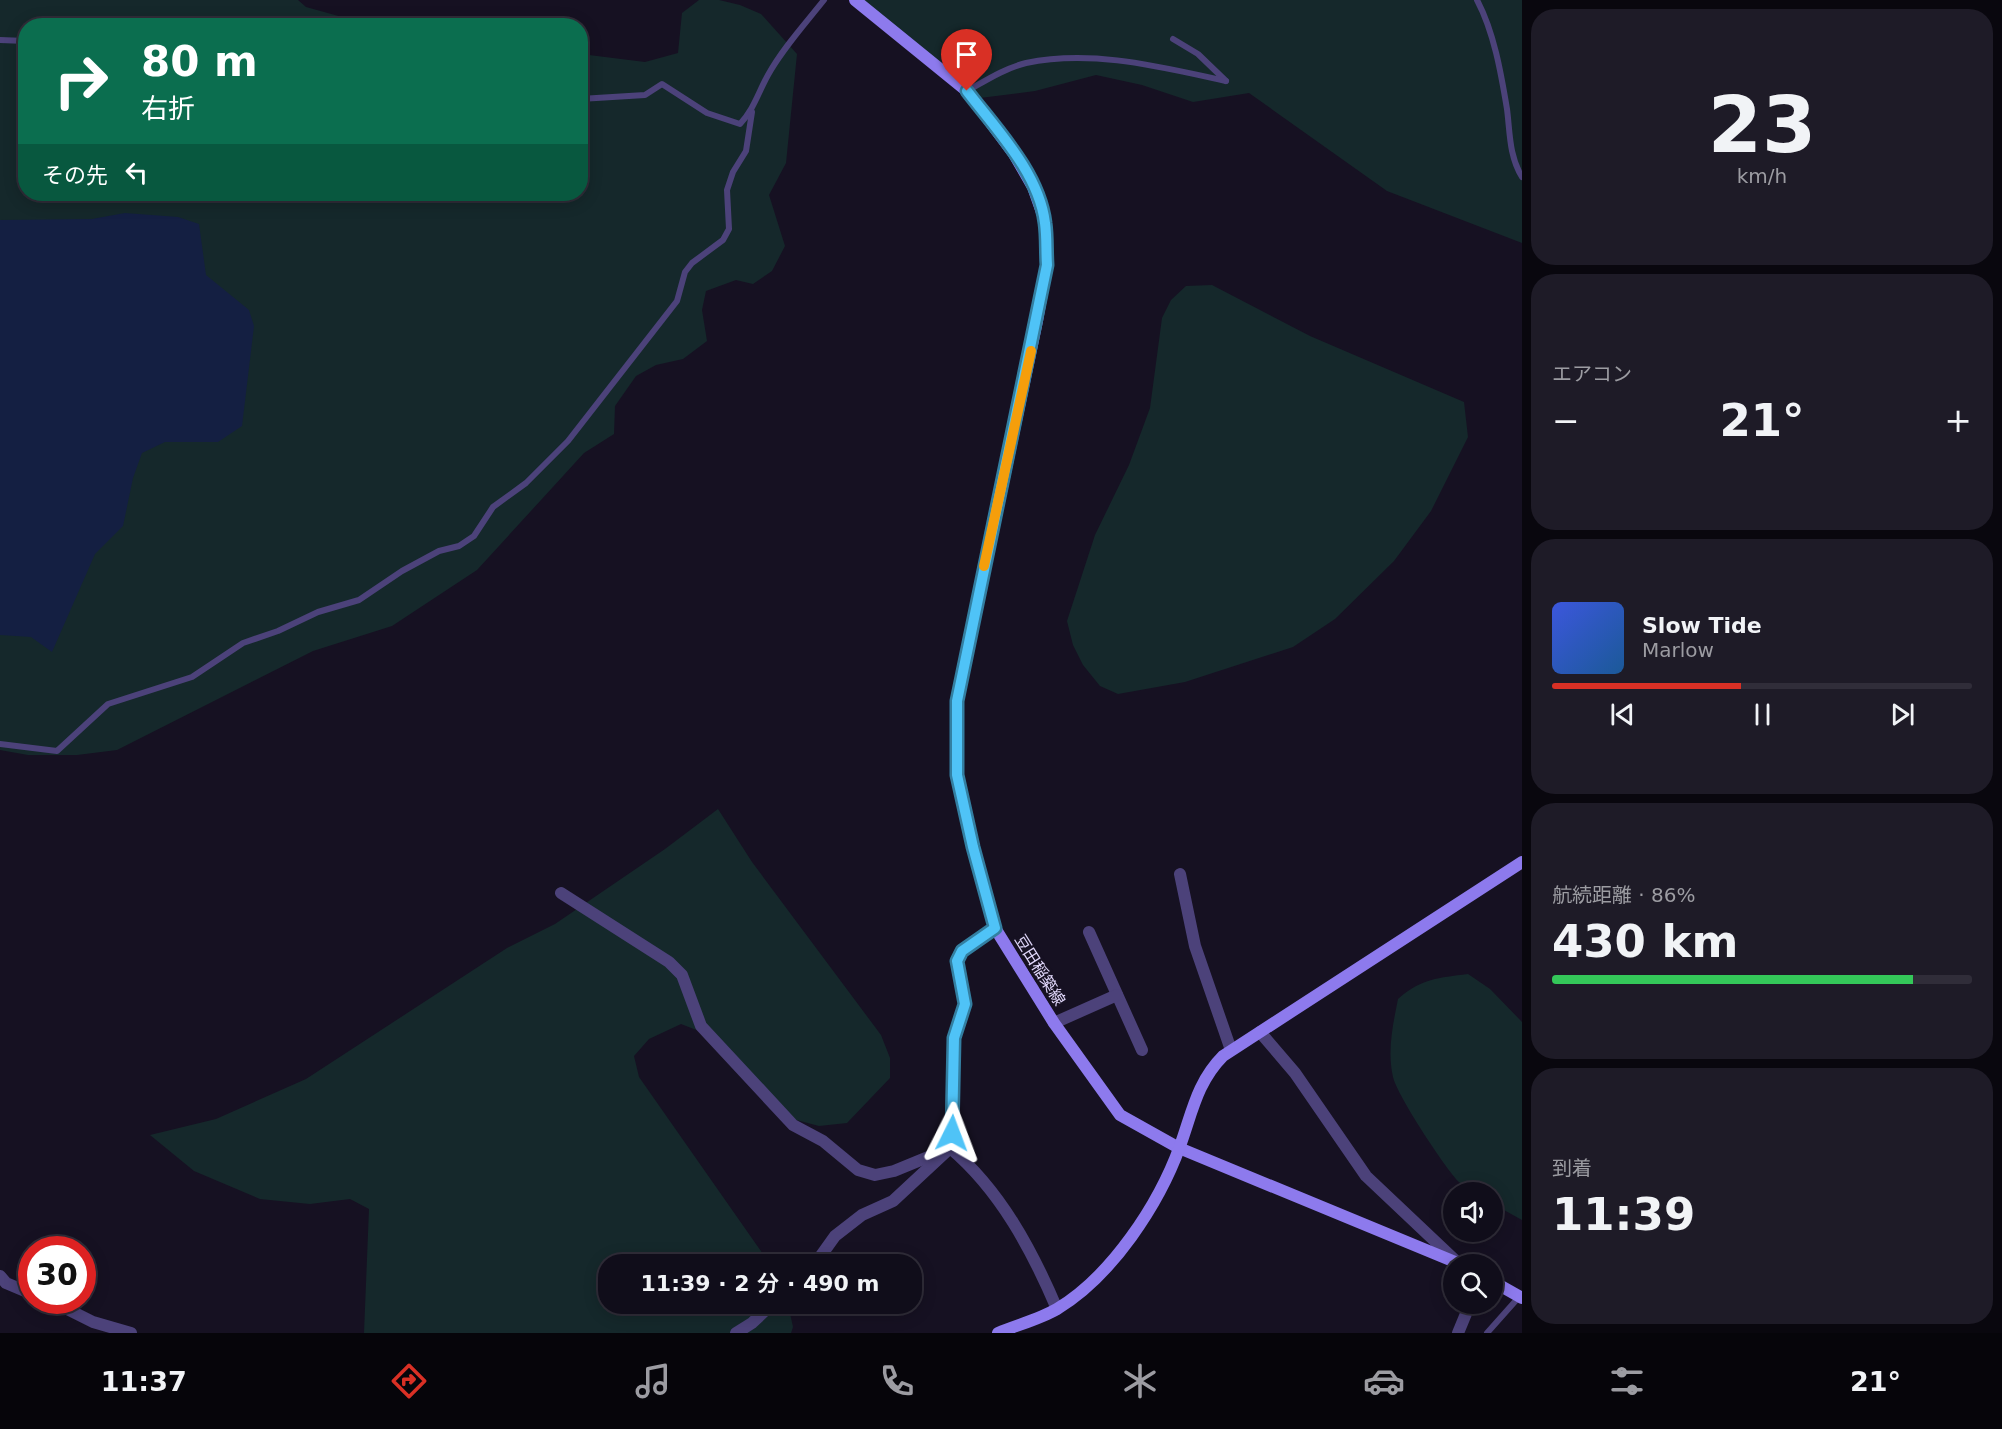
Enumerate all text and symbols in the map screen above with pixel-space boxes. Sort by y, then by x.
pin [941,29,992,91]
text: 80 m [141,37,258,86]
icon: arrive [950,38,983,71]
icon: right [42,42,120,120]
text: 23 [1708,80,1816,170]
text: 右折 [141,93,195,124]
icon: left [120,156,153,189]
text: その先 [42,163,108,188]
text: km/h [1737,164,1787,188]
text: エアコン [1552,362,1632,386]
text: 21° [1719,394,1805,447]
text: − [1552,401,1580,440]
text: + [1944,401,1972,440]
text: Slow Tide [1642,613,1762,638]
text: Marlow [1642,638,1714,662]
icon: previous [1606,698,1639,731]
icon: pause [1746,698,1779,731]
icon: next [1886,698,1919,731]
text: 航続距離 · 86% [1552,883,1696,907]
text: 430 km [1552,915,1738,968]
street label: 豆田稲築線 [1011,931,1069,1009]
position arrow [920,1101,984,1165]
text: 到着 [1552,1156,1592,1180]
map controls [1443,1182,1503,1314]
button: sound [1443,1182,1503,1242]
text: 11:39 [1552,1188,1695,1241]
speed limit sign: 30 [18,1236,96,1314]
button: search [1443,1254,1503,1314]
text: 11:39 · 2 分 · 490 m [641,1271,879,1296]
icon: directions [388,1360,430,1402]
icon: music [632,1360,674,1402]
icon: phone [876,1360,918,1402]
icon: climate [1119,1360,1161,1402]
icon: car [1363,1360,1405,1402]
icon: filters [1606,1360,1648,1402]
text: 11:37 [101,1366,187,1397]
text: 21° [1850,1366,1901,1397]

